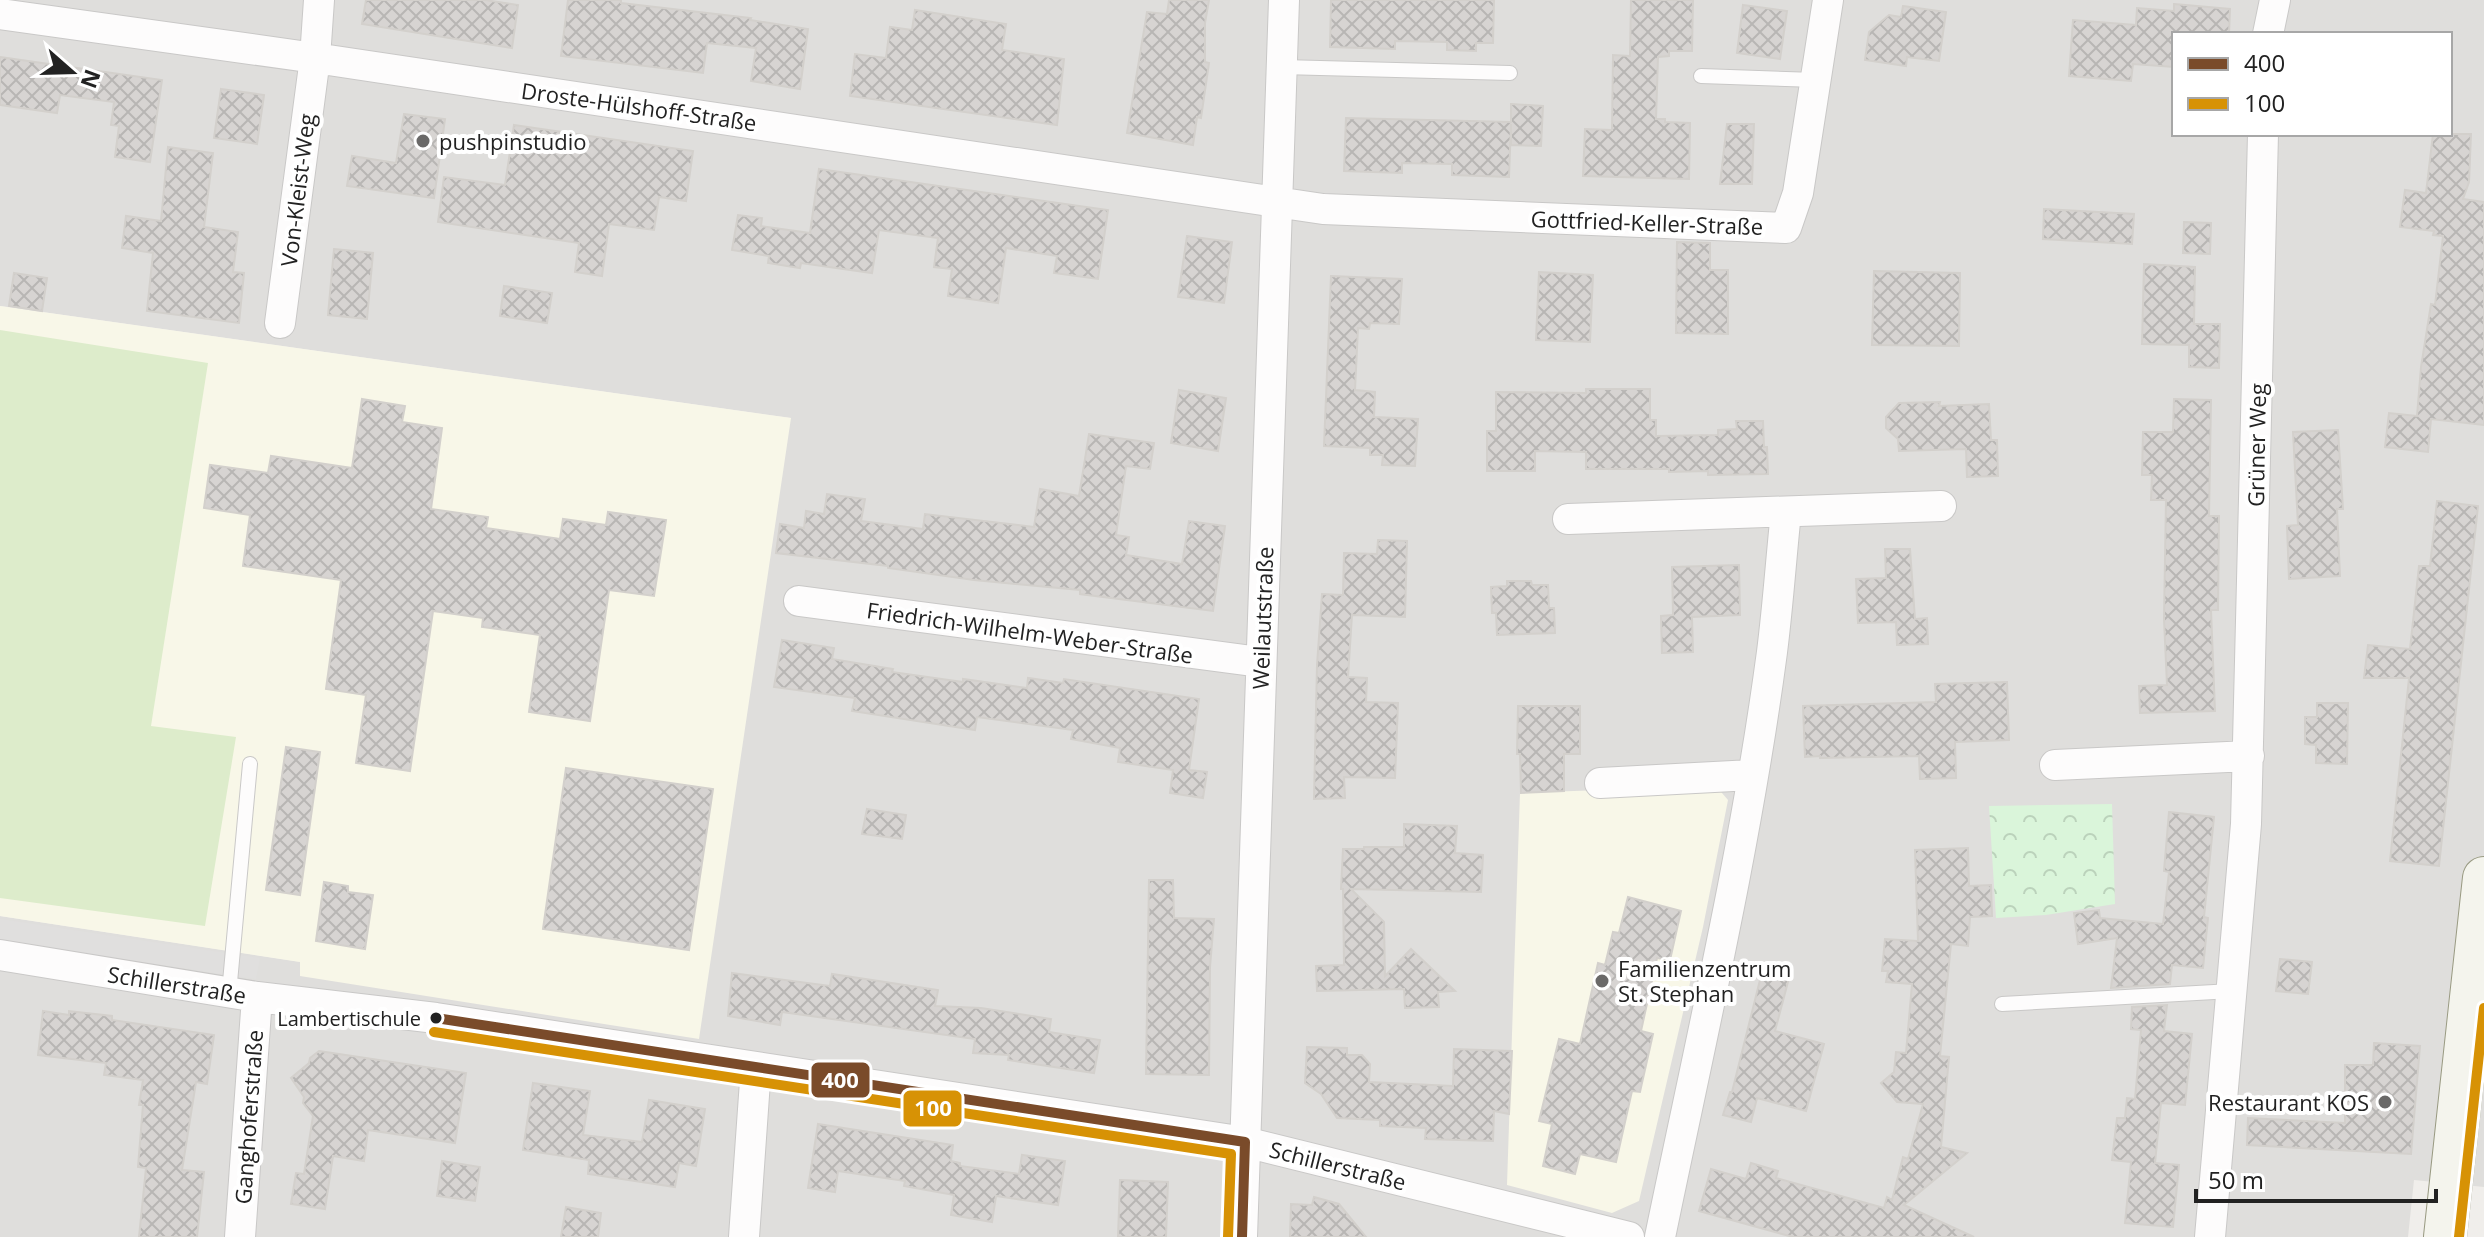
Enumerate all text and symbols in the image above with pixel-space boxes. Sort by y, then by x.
north arrow [32,32,112,112]
legend [2172,32,2452,136]
text: 400 [2244,46,2285,79]
text: N [75,66,109,93]
street label: Droste-Hülshoff-Straße [519,75,759,137]
text: 100 [2244,86,2285,119]
street label: Von-Kleist-Weg [273,112,321,268]
place label: pushpinstudio [439,126,587,156]
marker: pushpinstudio [414,132,432,150]
street label: Gottfried-Keller-Straße [1530,203,1764,241]
street label: Grüner Weg [2240,383,2272,507]
street label: Weilautstraße [1245,546,1279,690]
street label: Friedrich-Wilhelm-Weber-Straße [865,594,1195,670]
place label: Familienzentrum St. Stephan [1618,953,1791,1008]
street label: Schillerstraße [106,958,248,1010]
marker: Familienzentrum St. Stephan [1593,972,1611,990]
place label: Lambertischule [277,1005,421,1032]
marker: Lambertischule [428,1010,444,1026]
street label: Ganghoferstraße [227,1029,269,1205]
line badge: 400 [810,1061,871,1099]
text: 400 [821,1064,859,1094]
place label: Restaurant KOS [2208,1087,2369,1117]
line badge: 100 [902,1089,963,1128]
text: 100 [914,1092,952,1122]
marker: Restaurant KOS [2376,1093,2394,1111]
street label: Schillerstraße [1267,1134,1409,1196]
scale bar [2196,1153,2436,1203]
text: 50 m [2208,1163,2264,1196]

